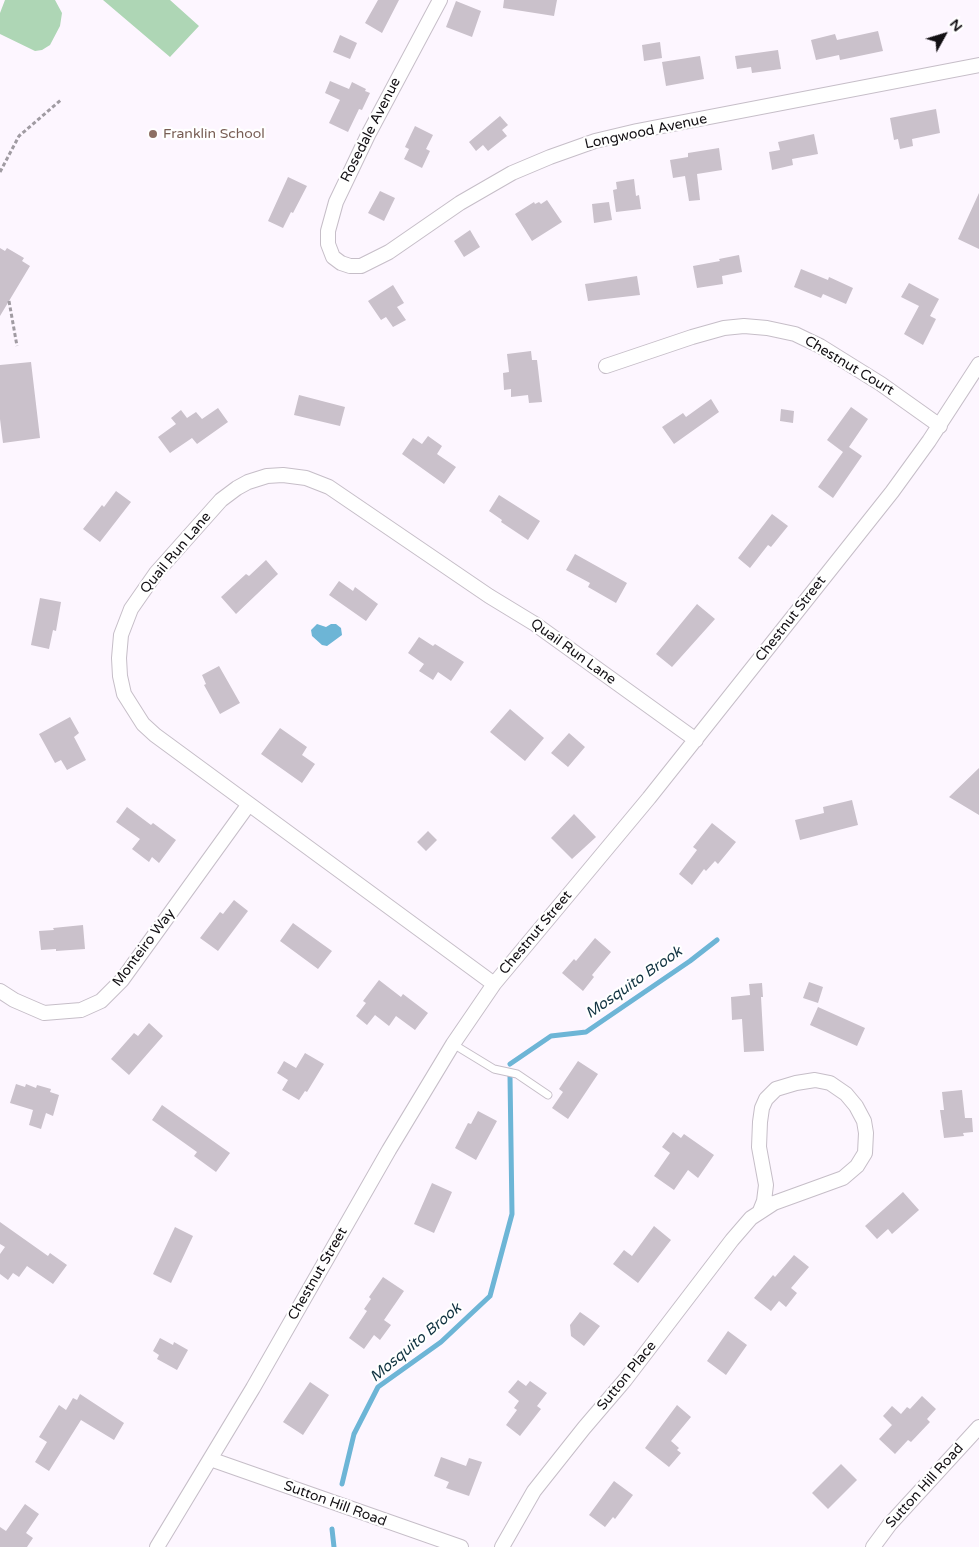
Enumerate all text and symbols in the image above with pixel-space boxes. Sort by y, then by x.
north arrow [919,10,969,60]
text: N [946,16,966,35]
street label: Rosedale Avenue [337,75,405,185]
street label: Longwood Avenue [583,111,709,153]
place label: Franklin School [163,126,265,142]
marker: Franklin School [147,128,159,140]
street label: Chestnut Court [801,333,897,399]
street label: Quail Run Lane [137,509,215,597]
street label: Chestnut Street [752,573,830,665]
street label: Quail Run Lane [527,615,619,689]
street label: Chestnut Street [496,888,576,978]
street label: Monteiro Way [109,906,179,990]
water label: Mosquito Brook [582,943,686,1023]
street label: Chestnut Street [285,1225,351,1323]
water label: Mosquito Brook [367,1300,465,1386]
street label: Sutton Place [594,1338,660,1414]
street label: Sutton Hill Road [883,1440,967,1532]
street label: Sutton Hill Road [281,1478,389,1530]

